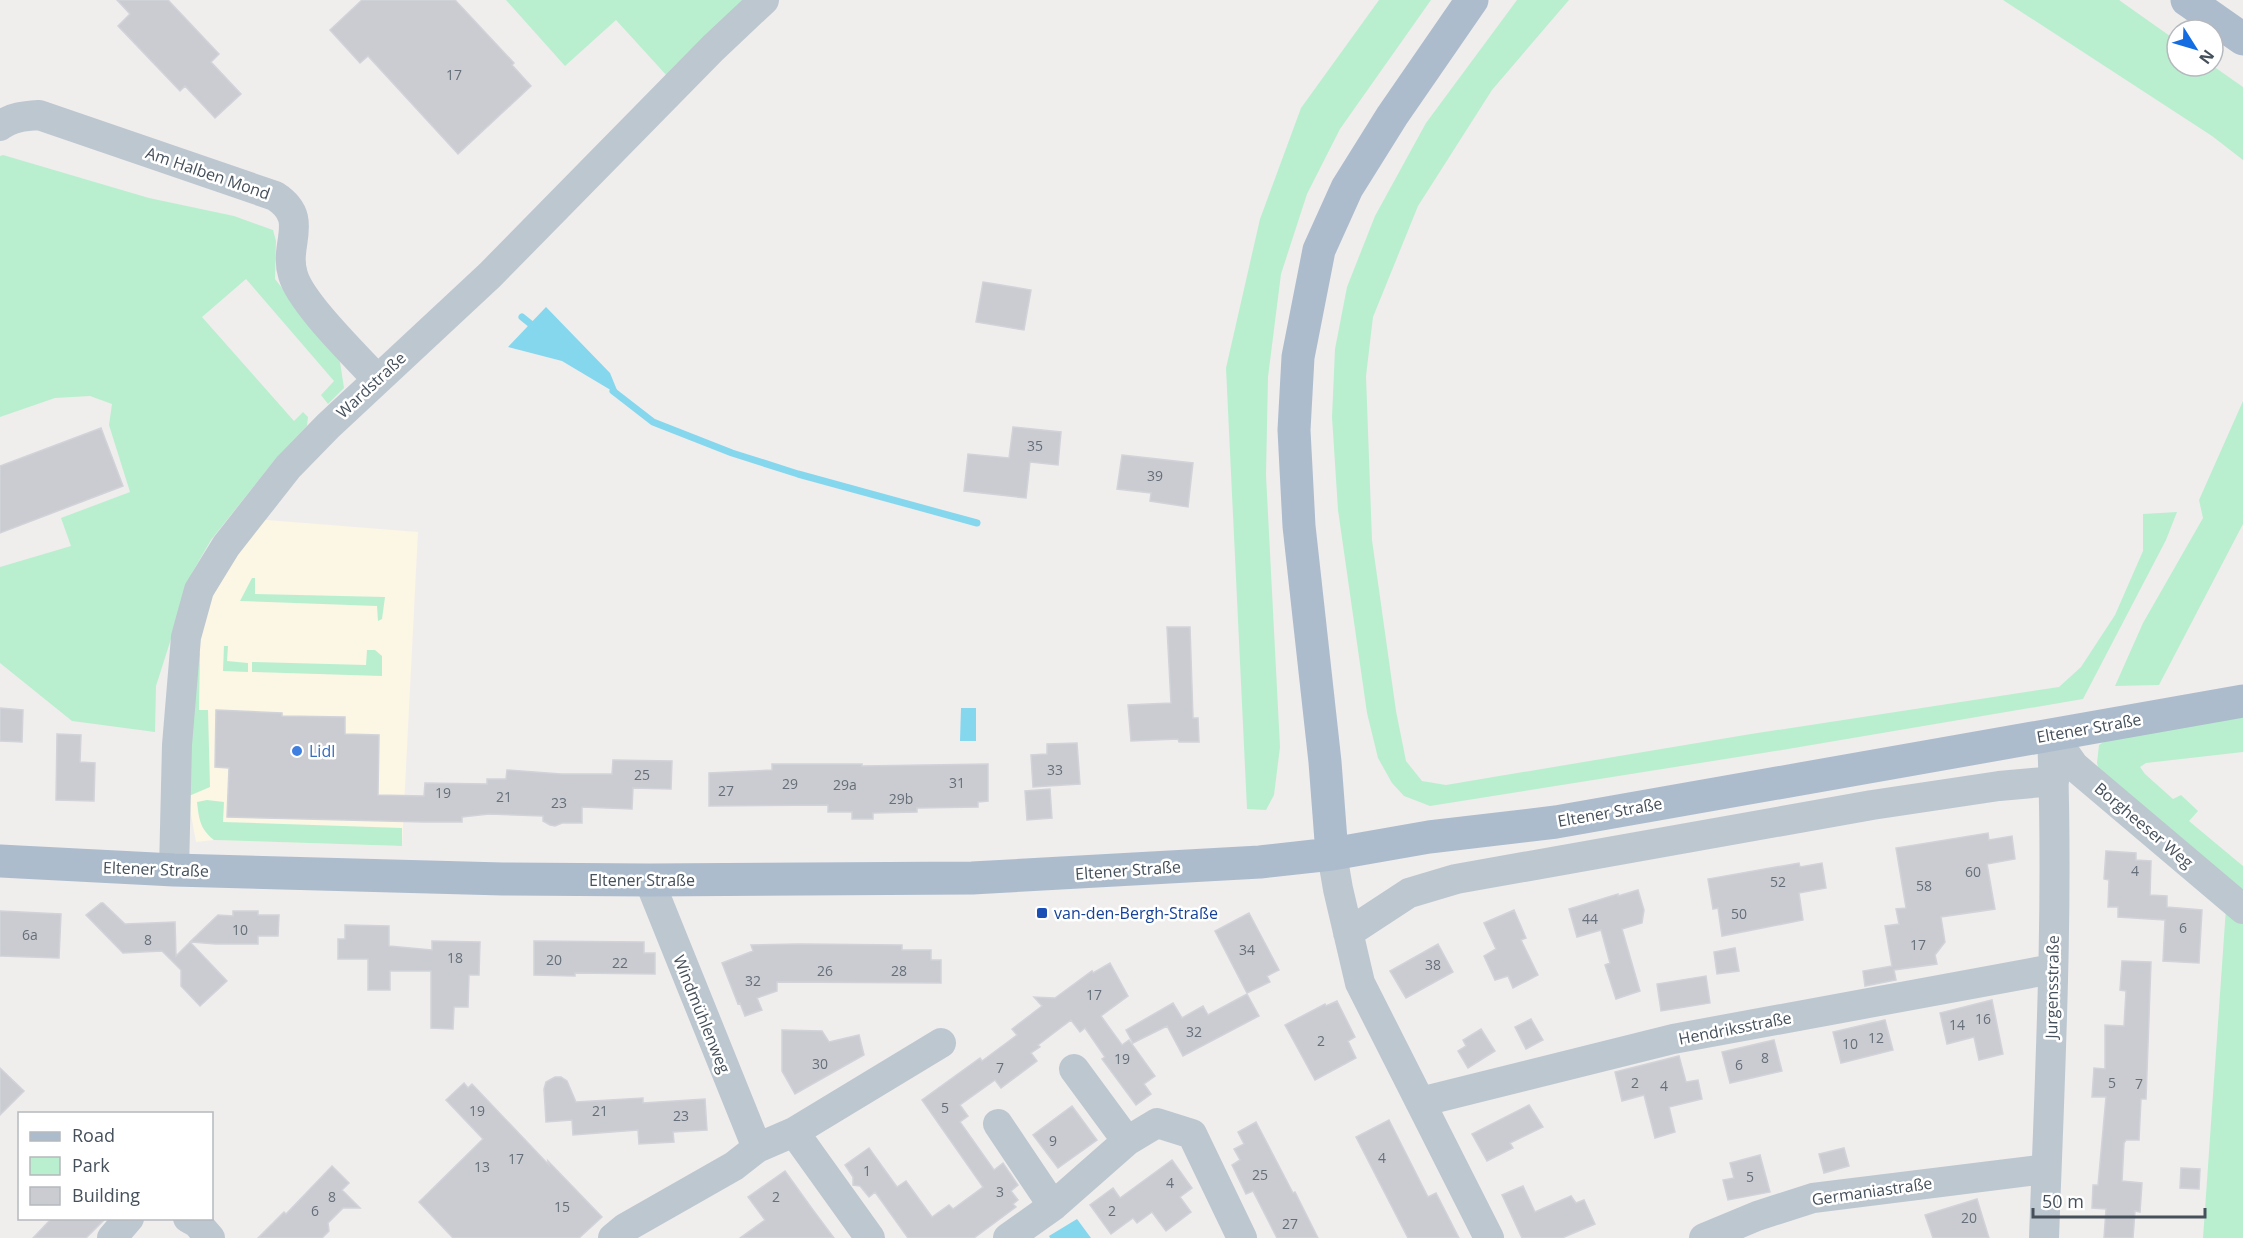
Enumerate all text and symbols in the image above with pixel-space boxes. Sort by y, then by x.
north arrow [2165,18,2225,78]
text: N [2194,45,2220,69]
house number: 17 [446,65,462,84]
street label: Am Halben Mond [143,141,273,205]
street label: Wardstraße [331,347,411,423]
house number: 35 [1027,436,1043,455]
house number: 39 [1147,466,1163,485]
street label: Eltener Straße [2035,708,2143,748]
place label: Lidl [309,740,335,762]
marker: Lidl [290,744,304,758]
house number: 33 [1047,760,1063,779]
house number: 25 [634,765,650,784]
house number: 31 [949,773,965,792]
house number: 29 [782,774,798,793]
house number: 29a [833,775,857,794]
street label: Borgheeser Weg [2090,777,2198,873]
house number: 27 [718,781,734,800]
house number: 19 [435,783,451,802]
house number: 21 [496,787,512,806]
house number: 29b [889,789,913,808]
street label: Eltener Straße [1556,792,1664,832]
house number: 23 [551,793,567,812]
street label: Eltener Straße [1074,855,1182,885]
street label: Eltener Straße [103,856,209,882]
house number: 4 [2131,861,2139,880]
house number: 60 [1965,862,1981,881]
street label: Eltener Straße [589,869,695,891]
house number: 52 [1770,872,1786,891]
house number: 58 [1916,876,1932,895]
place label: van-den-Bergh-Straße [1054,902,1218,924]
house number: 50 [1731,904,1747,923]
marker: van-den-Bergh-Straße [1035,906,1049,920]
house number: 44 [1582,909,1598,928]
house number: 6 [2179,918,2187,937]
house number: 10 [232,920,248,939]
house number: 6a [22,925,38,944]
house number: 8 [144,930,152,949]
house number: 17 [1910,935,1926,954]
street label: Jurgensstraße [2040,935,2064,1041]
house number: 34 [1239,940,1255,959]
house number: 18 [447,948,463,967]
house number: 20 [546,950,562,969]
street label: Windmühlenweg [668,952,736,1077]
house number: 22 [612,953,628,972]
house number: 38 [1425,955,1441,974]
house number: 26 [817,961,833,980]
house number: 28 [891,961,907,980]
house number: 32 [745,971,761,990]
house number: 17 [1086,985,1102,1004]
street label: Hendriksstraße [1677,1006,1793,1050]
house number: 16 [1975,1009,1991,1028]
house number: 14 [1949,1015,1965,1034]
house number: 32 [1186,1022,1202,1041]
house number: 12 [1868,1028,1884,1047]
house number: 2 [1317,1031,1325,1050]
house number: 10 [1842,1034,1858,1053]
house number: 8 [1761,1048,1769,1067]
house number: 19 [1114,1049,1130,1068]
house number: 30 [812,1054,828,1073]
house number: 6 [1735,1055,1743,1074]
house number: 7 [996,1058,1004,1077]
house number: 2 [1631,1073,1639,1092]
house number: 5 [2108,1073,2116,1092]
house number: 7 [2135,1074,2143,1093]
house number: 4 [1660,1076,1668,1095]
house number: 5 [941,1098,949,1117]
house number: 19 [469,1101,485,1120]
house number: 21 [592,1101,608,1120]
house number: 23 [673,1106,689,1125]
legend [18,1112,213,1220]
text: Road [72,1123,115,1147]
house number: 9 [1049,1131,1057,1150]
house number: 4 [1378,1148,1386,1167]
house number: 17 [508,1149,524,1168]
text: Park [72,1153,110,1177]
house number: 13 [474,1157,490,1176]
house number: 1 [863,1161,871,1180]
house number: 25 [1252,1165,1268,1184]
house number: 5 [1746,1167,1754,1186]
street label: Germaniastraße [1810,1172,1934,1210]
house number: 4 [1166,1173,1174,1192]
scale bar [2033,1181,2206,1219]
house number: 3 [996,1182,1004,1201]
text: Building [72,1183,140,1207]
house number: 8 [328,1187,336,1206]
house number: 2 [772,1187,780,1206]
text: 50 m [2042,1189,2084,1213]
house number: 15 [554,1197,570,1216]
house number: 6 [311,1201,319,1220]
house number: 2 [1108,1201,1116,1220]
house number: 20 [1961,1208,1977,1227]
house number: 27 [1282,1214,1298,1233]

